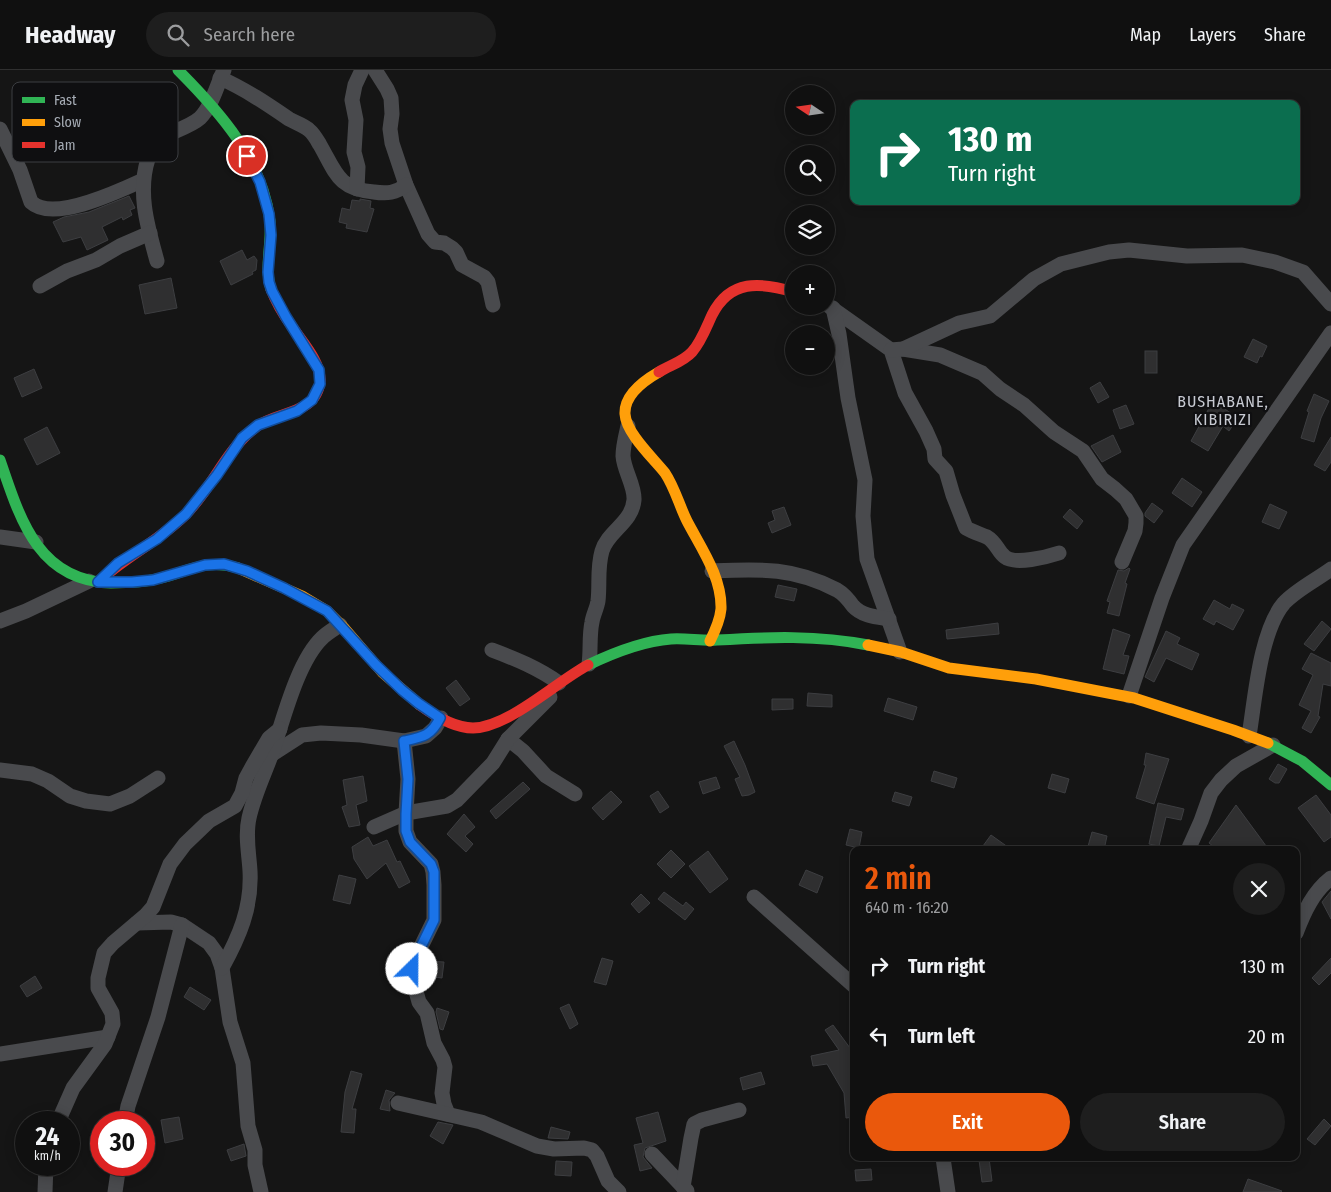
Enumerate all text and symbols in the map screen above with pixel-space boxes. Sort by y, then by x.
search box [146,12,496,57]
text: Headway [25,21,116,49]
icon: search [164,21,192,49]
text: Search here [204,23,295,46]
text: Map [1130,24,1161,46]
text: Layers [1189,24,1236,46]
text: Share [1264,24,1306,46]
legend [12,82,178,162]
north arrow [785,85,835,135]
map controls [785,85,835,375]
text: Fast [54,92,77,109]
text: Slow [54,114,81,131]
text: 130 m [948,118,1032,160]
icon: right [865,120,930,185]
pin [226,135,268,177]
text: Jam [54,137,75,154]
icon: arrive [233,142,261,170]
button: search [785,145,835,195]
text: Turn right [948,160,1036,187]
button: layers [785,205,835,255]
button: + [785,265,835,315]
button: − [785,325,835,375]
district label: BUSHABANE, KIBIRIZI [1177,392,1269,429]
text: 2 min [865,861,932,897]
button: close [1233,863,1285,915]
text: 640 m · 16:20 [865,898,949,917]
position arrow [385,942,437,994]
icon: right [865,952,893,980]
text: Turn right [908,955,985,978]
text: 130 m [1240,955,1285,978]
icon: left [865,1022,893,1050]
text: Turn left [908,1025,975,1048]
text: 20 m [1248,1025,1285,1048]
button: Exit [865,1093,1070,1151]
button: Share [1080,1093,1285,1151]
speed limit sign: 30 [90,1111,155,1176]
text: 24 [36,1122,59,1152]
text: km/h [34,1149,61,1163]

